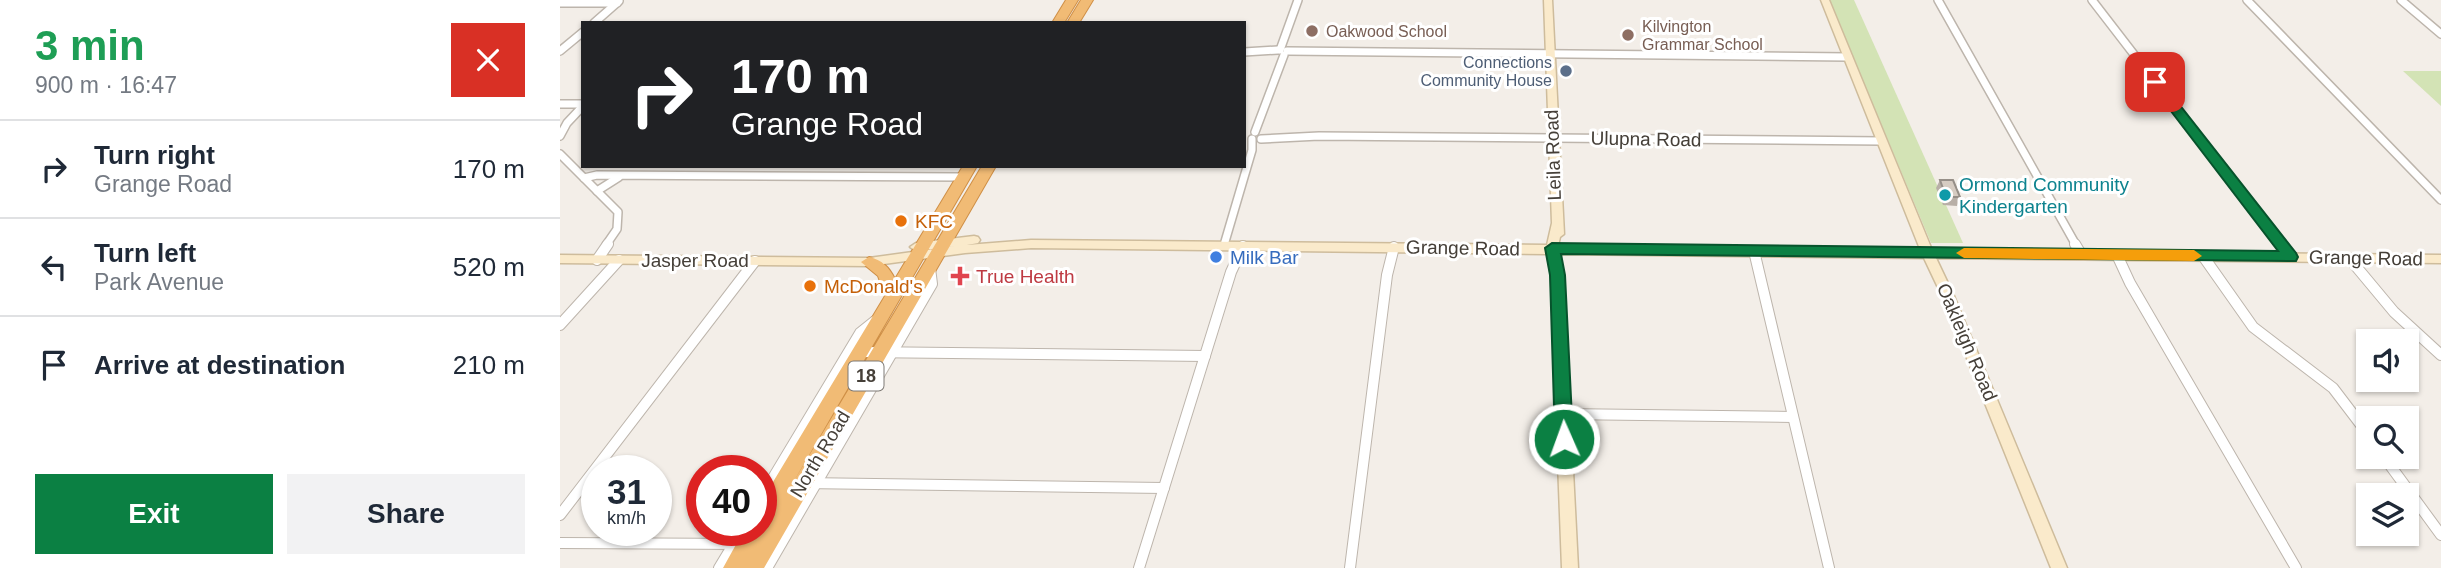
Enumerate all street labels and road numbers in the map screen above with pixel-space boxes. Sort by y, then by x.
street label: Leila Road [1541,109,1565,201]
street label: Ulupna Road [1590,128,1702,150]
street label: Grange Road [1406,237,1520,259]
street label: Grange Road [2309,247,2423,269]
street label: Jasper Road [641,250,749,271]
street label: Oakleigh Road [1933,280,2001,404]
road number: 18 [848,362,884,390]
street label: North Road [786,407,854,501]

